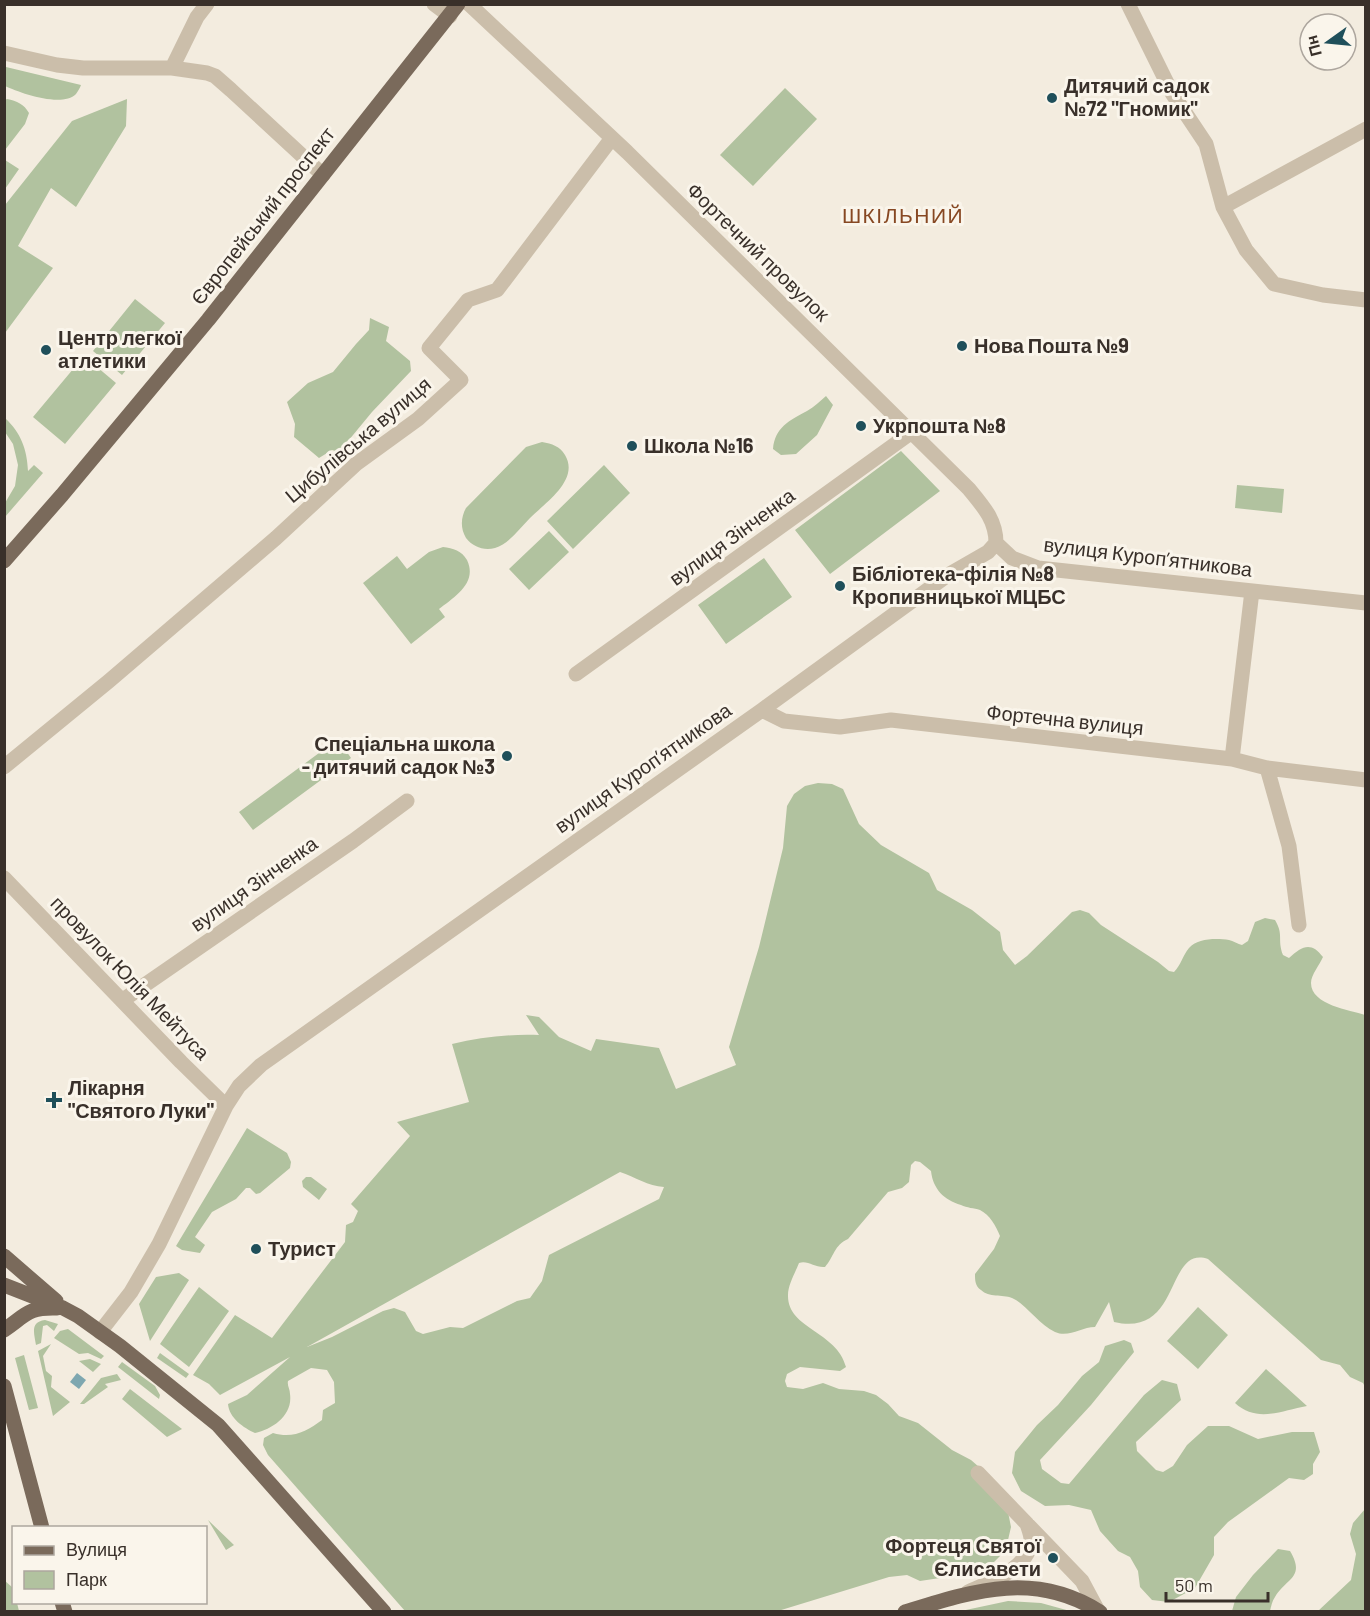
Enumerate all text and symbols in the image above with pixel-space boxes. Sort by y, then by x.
north arrow [1298,12,1358,72]
text: Пн [1301,33,1325,59]
place label: Дитячий садок №72 "Гномик" [1064,73,1211,120]
marker: Дитячий садок №72 "Гномик" [1045,91,1059,105]
street label: Європейський проспект [185,122,339,309]
street label: Фортечний провулок [682,177,835,326]
district label: ШКІЛЬНИЙ [842,202,964,227]
place label: Центр легкої атлетики [58,325,182,372]
place label: Нова Пошта №9 [974,333,1129,357]
marker: Нова Пошта №9 [955,339,969,353]
marker: Центр легкої атлетики [39,343,53,357]
street label: Цибулівська вулиця [280,371,435,507]
place label: Укрпошта №8 [873,413,1006,437]
marker: Укрпошта №8 [854,419,868,433]
place label: Школа №16 [644,433,754,457]
marker: Школа №16 [625,439,639,453]
street label: вулиця Зінченка [664,482,800,590]
street label: вулиця Куропʼятникова [1042,531,1255,581]
place label: Бібліотека-філія №8 Кропивницької МЦБС [852,561,1066,608]
marker: Бібліотека-філія №8 Кропивницької МЦБС [833,579,847,593]
street label: вулиця Куропʼятникова [550,697,736,837]
street label: Фортечна вулиця [985,699,1145,739]
place label: Спеціальна школа - дитячий садок №3 [302,731,496,778]
marker: Спеціальна школа - дитячий садок №3 [500,749,514,763]
street label: вулиця Зінченка [185,830,322,936]
street label: провулок Юлія Мейтуса [46,890,216,1065]
place label: Лікарня "Святого Луки" [68,1075,214,1122]
marker: Лікарня "Святого Луки" [45,1091,63,1109]
place label: Турист [268,1236,336,1260]
marker: Турист [249,1242,263,1256]
legend [12,1526,207,1604]
place label: Фортеця Святої Єлисавети [885,1533,1041,1580]
text: Вулиця [66,1538,127,1560]
marker: Фортеця Святої Єлисавети [1046,1551,1060,1565]
scale bar [1166,1565,1268,1603]
text: Парк [66,1568,107,1590]
text: 50 m [1175,1574,1213,1596]

